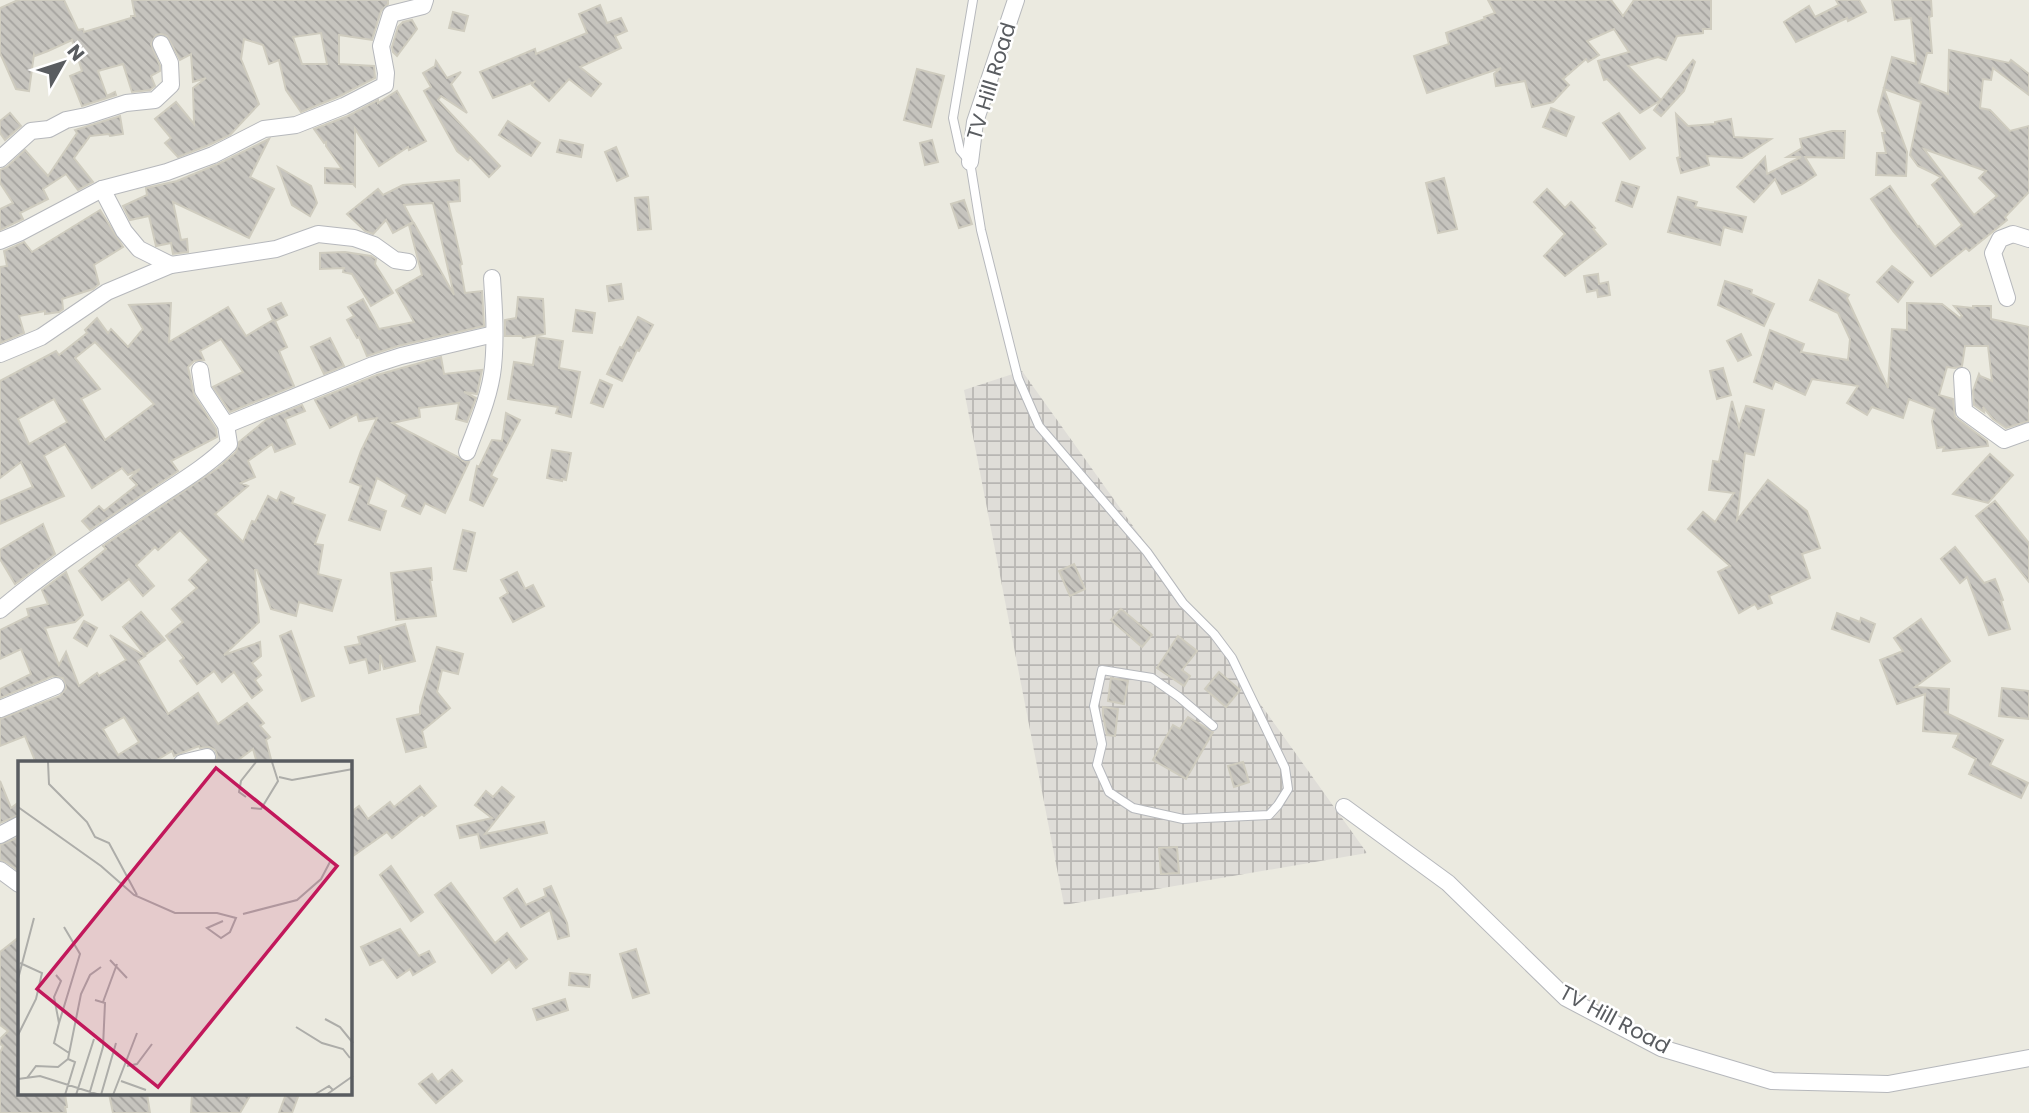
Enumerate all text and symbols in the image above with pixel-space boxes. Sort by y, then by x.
street label: TV Hill Road [959,19,1023,143]
north arrow [28,28,98,98]
text: N [61,39,91,67]
inset map [18,761,352,1096]
street label: TV Hill Road [1555,978,1675,1060]

